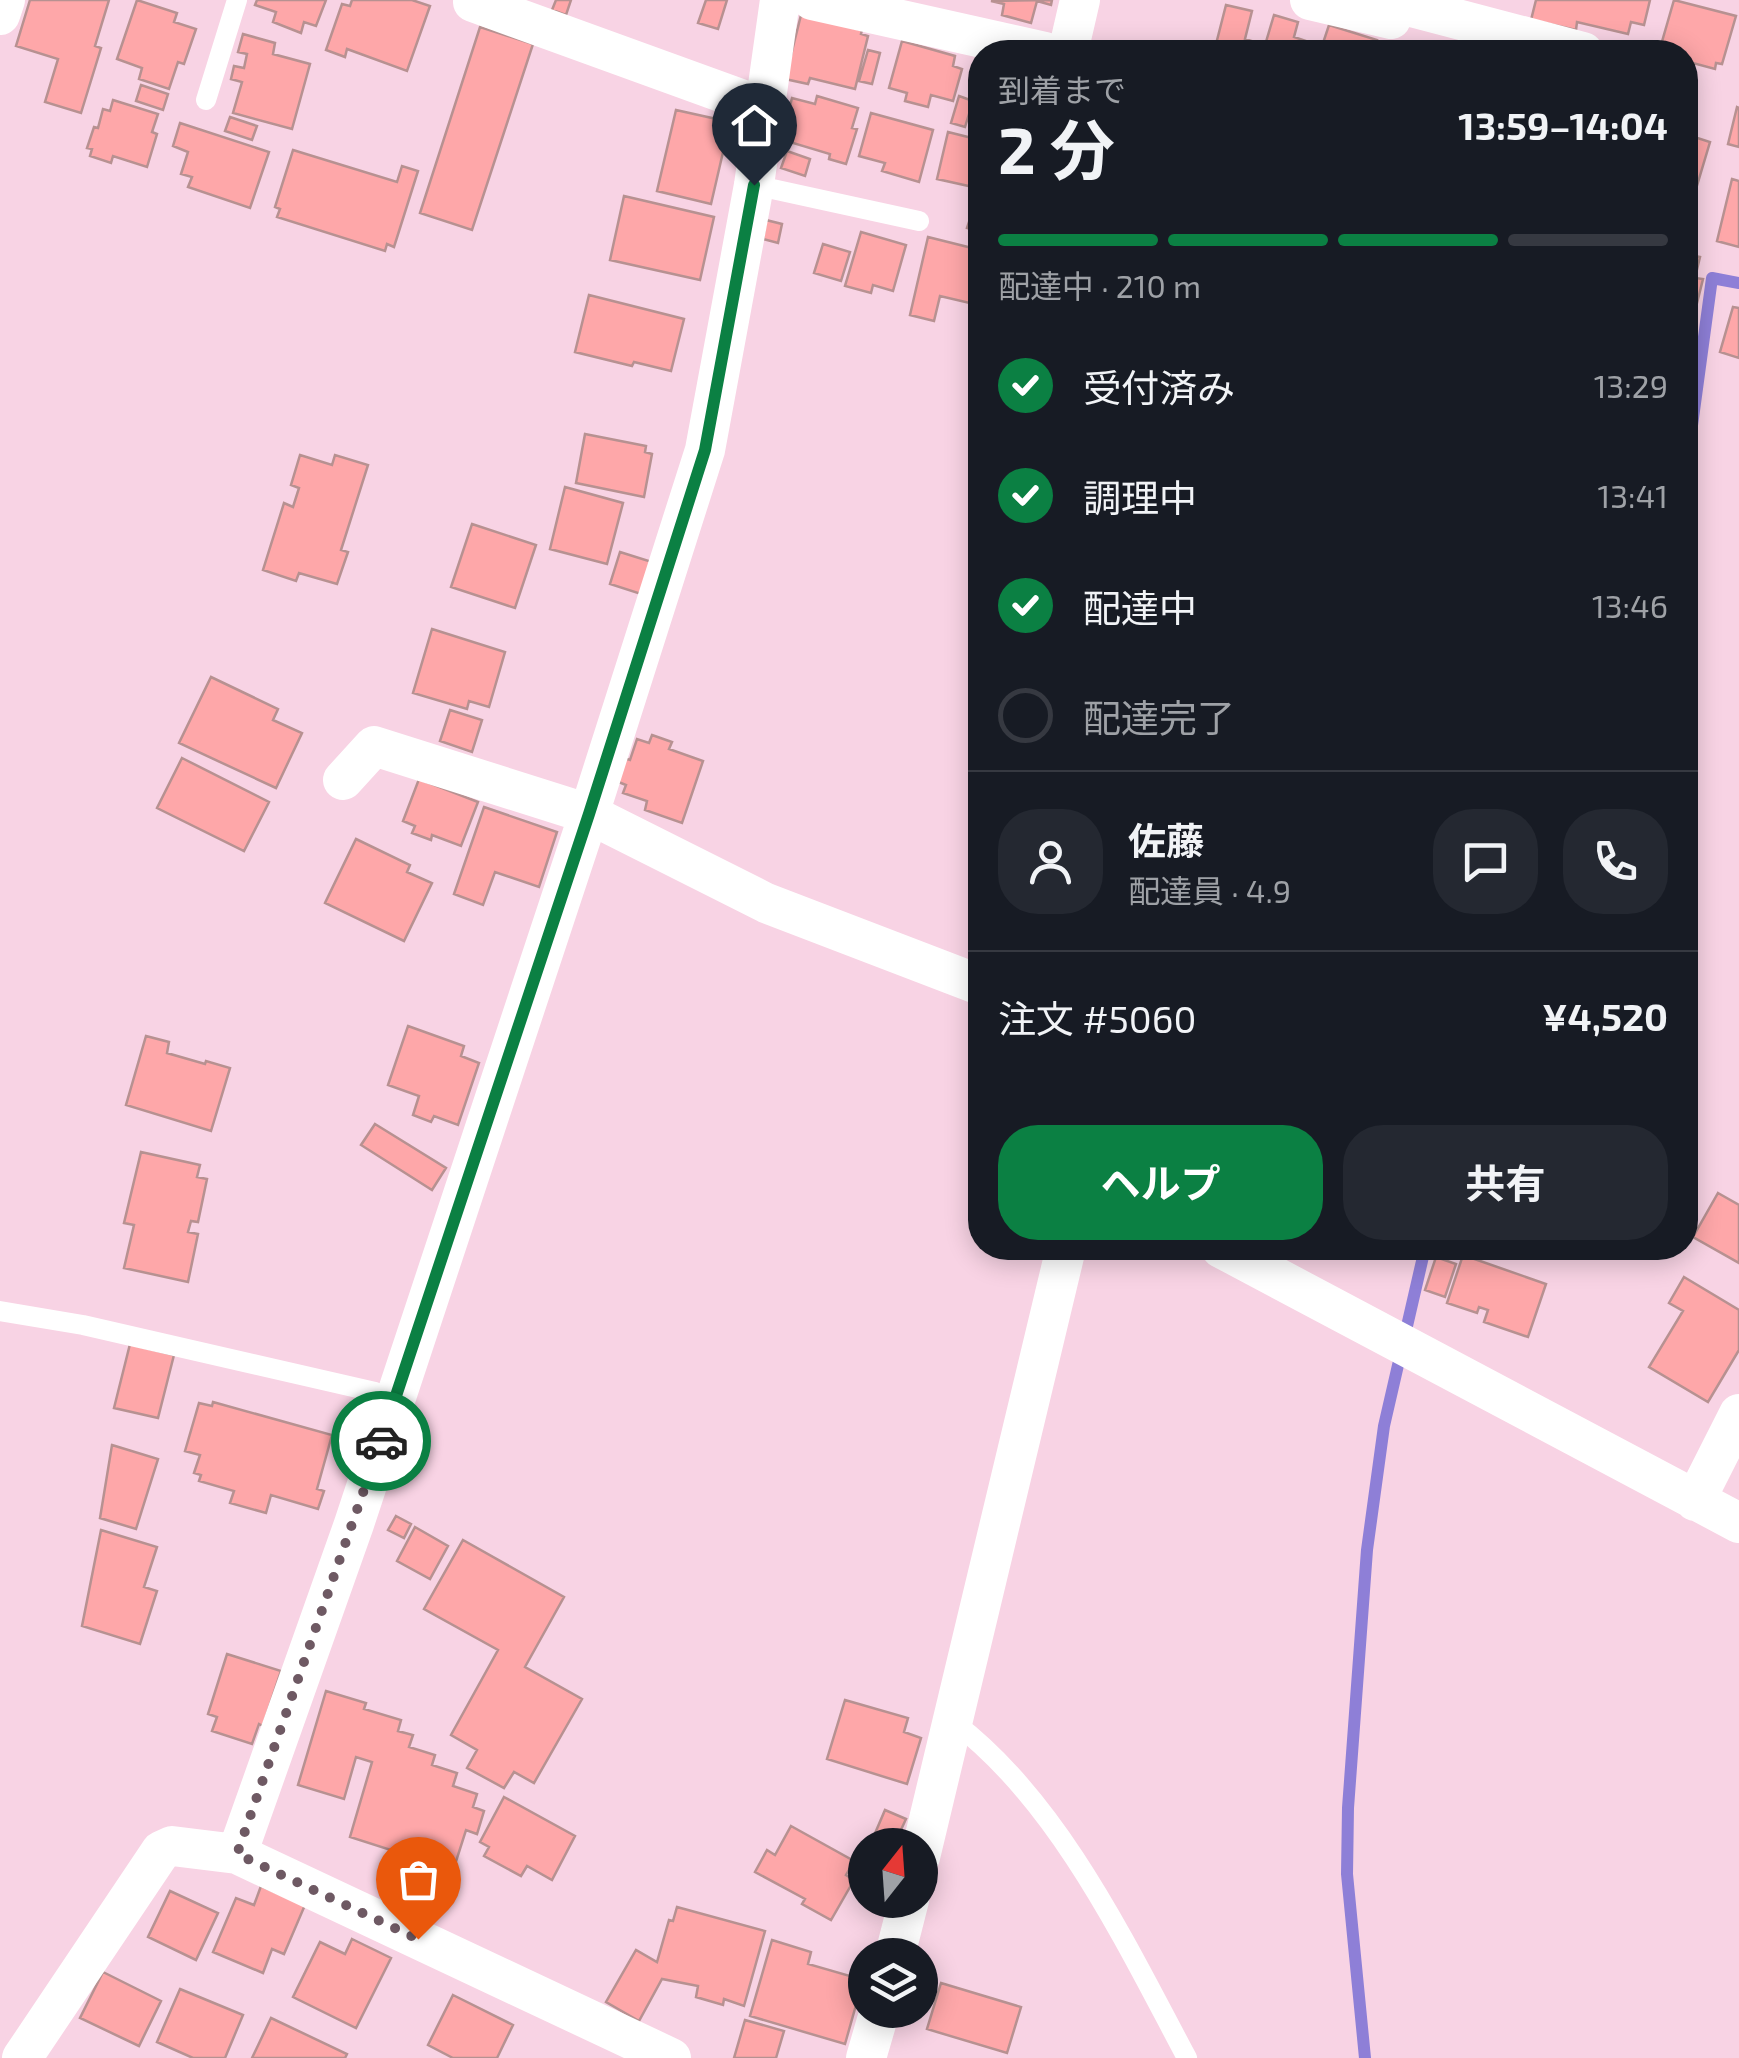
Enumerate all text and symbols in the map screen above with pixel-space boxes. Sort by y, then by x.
text: 到着まで [998,70,1126,108]
pin [712,83,797,186]
icon: home [727,98,782,153]
text: 13:59–14:04 [1458,102,1668,148]
text: 2 分 [998,109,1115,187]
text: 配達中 · 210 m [998,266,1201,304]
icon: check [998,358,1053,413]
text: 受付済み [1083,364,1235,410]
text: 13:29 [1594,366,1668,404]
icon: check [998,468,1053,523]
text: 調理中 [1083,474,1197,520]
text: 13:41 [1598,476,1668,514]
icon: check [998,578,1053,633]
text: 配達中 [1083,584,1197,630]
text: 13:46 [1592,586,1668,624]
text: 配達完了 [1083,694,1235,740]
button: person [998,809,1103,914]
button: chat [1433,809,1538,914]
button: phone [1563,809,1668,914]
text: 佐藤 [1128,817,1204,863]
text: 配達員 · 4.9 [1128,871,1291,909]
text: ¥4,520 [1542,993,1668,1039]
text: 注文 #5060 [998,995,1196,1041]
button: ヘルプ [998,1125,1323,1240]
button: 共有 [1343,1125,1668,1240]
courier [331,1391,431,1491]
icon: car [354,1414,409,1469]
north arrow [848,1828,938,1918]
map controls [848,1828,938,2028]
pin [376,1837,461,1940]
icon: bag [391,1852,446,1907]
button: layers [848,1938,938,2028]

